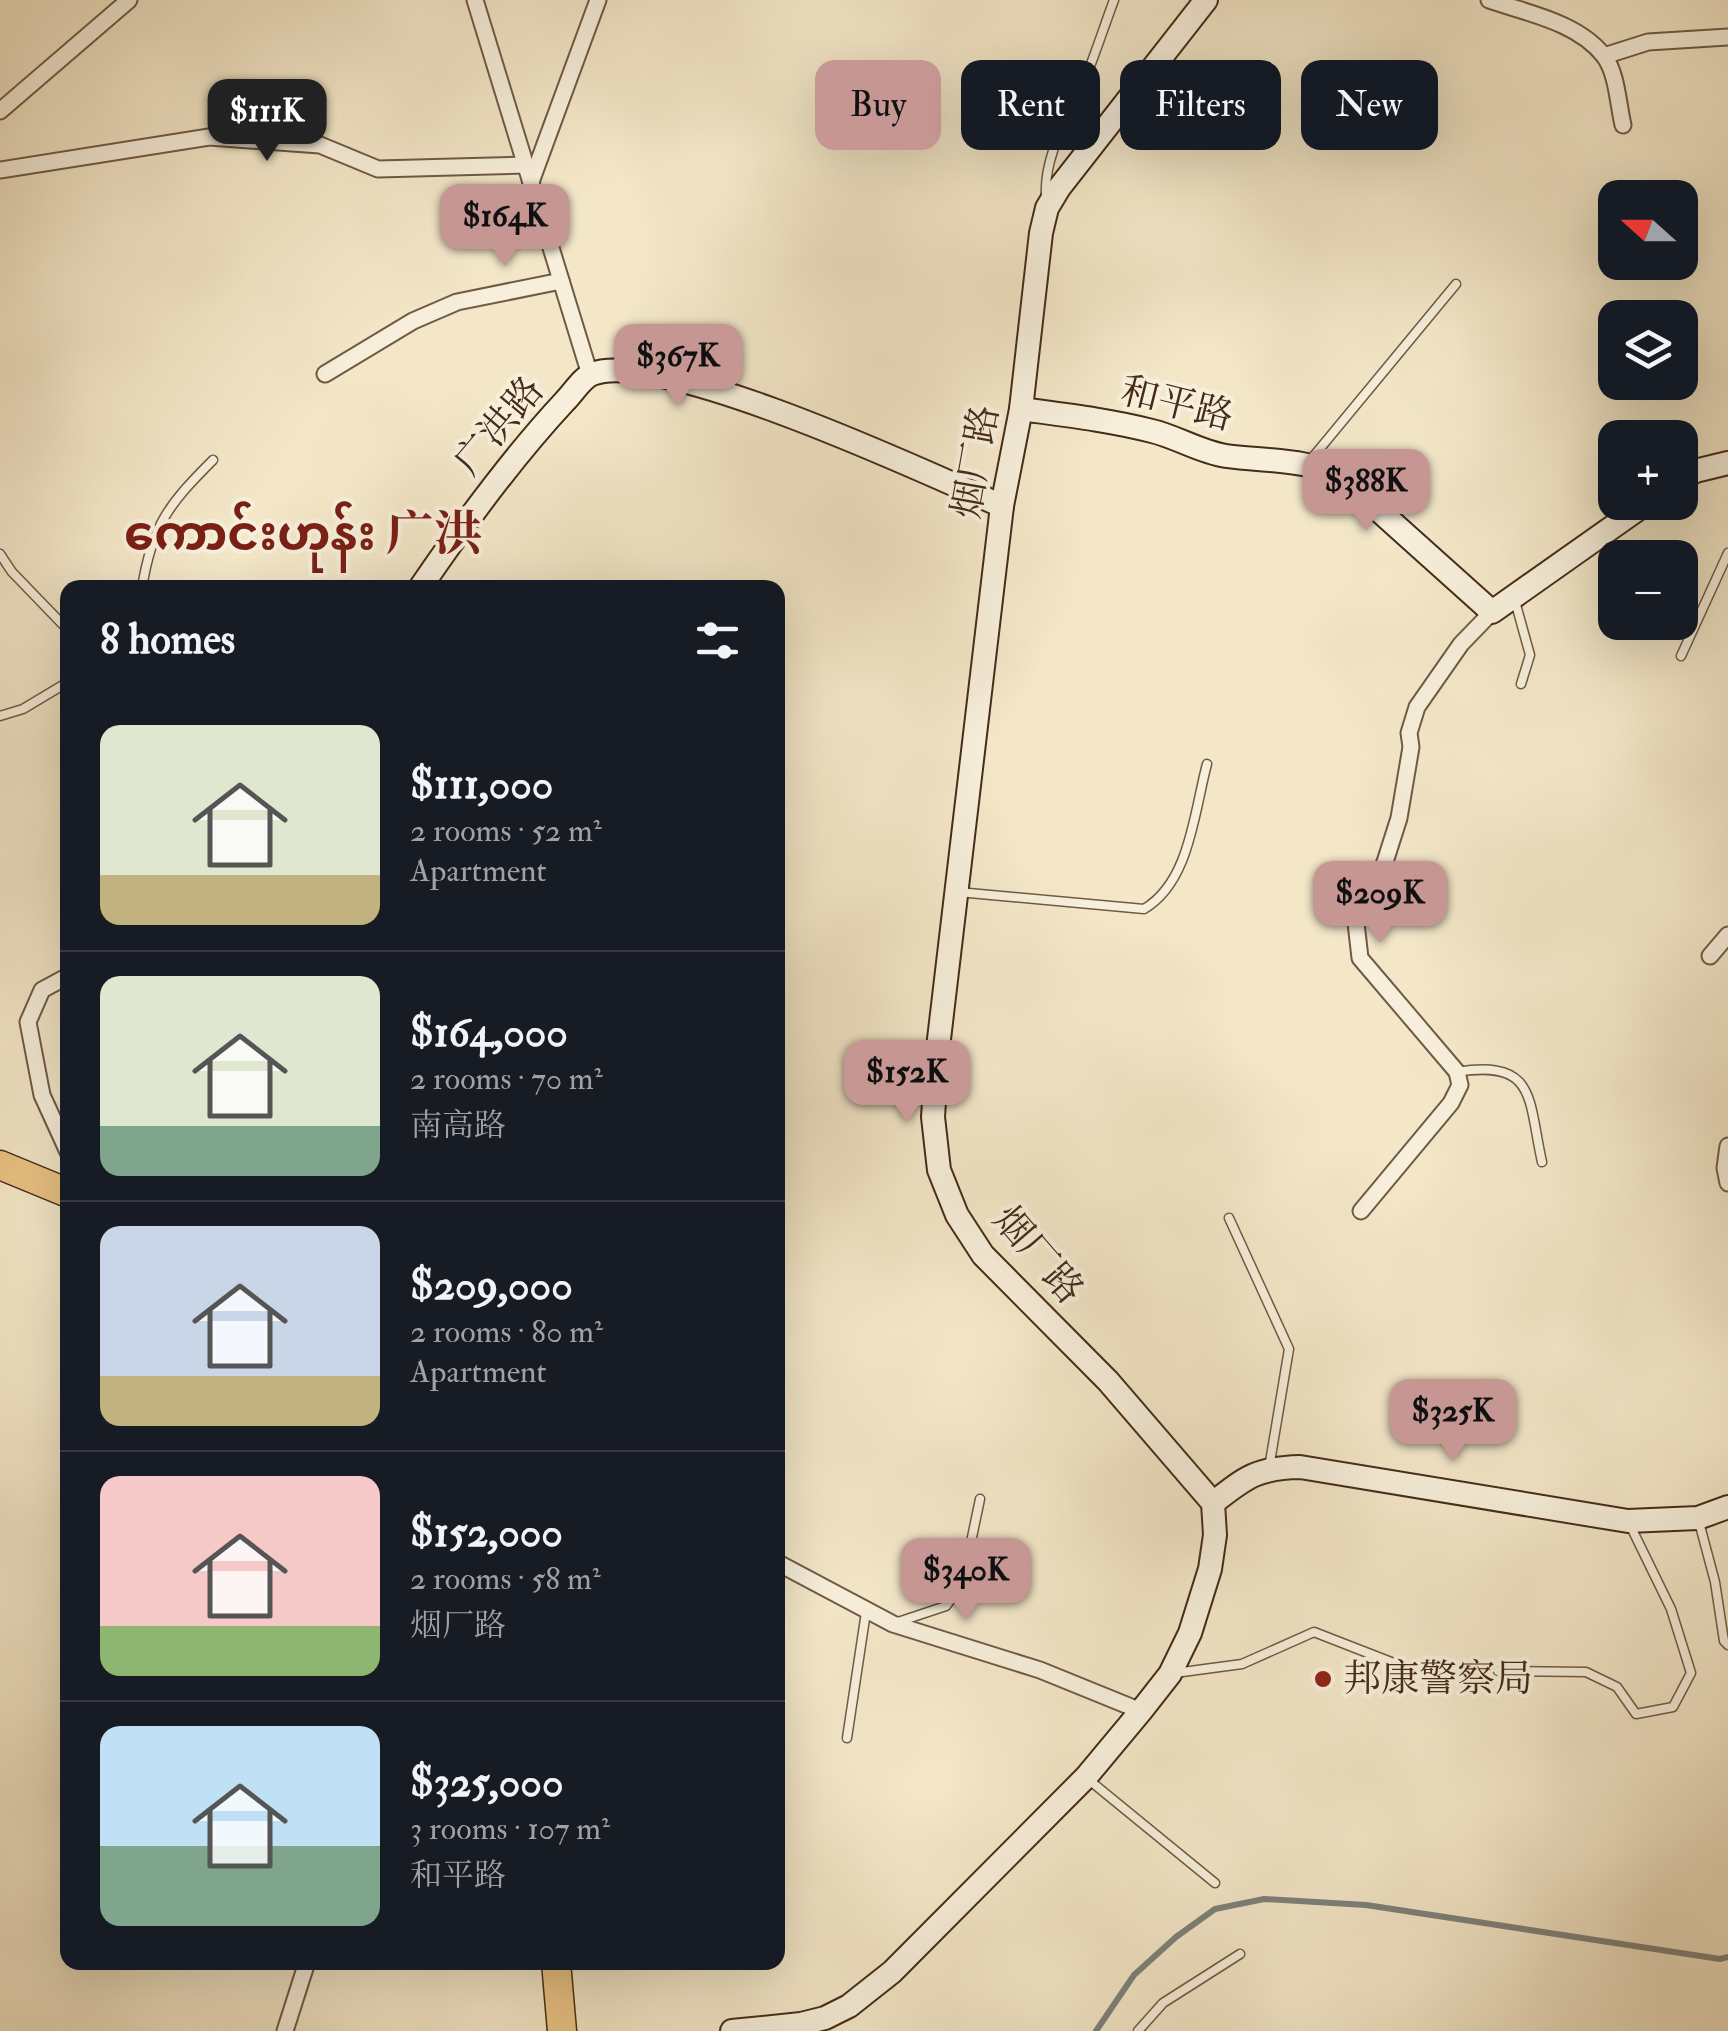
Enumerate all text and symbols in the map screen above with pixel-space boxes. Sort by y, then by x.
chip: Buy [815,60,941,150]
chip: Rent [961,60,1100,150]
chip: Filters [1120,60,1281,150]
chip: New [1301,60,1438,150]
pin: $111K [197,79,337,164]
text: $111K [230,91,304,131]
north arrow [1598,180,1698,280]
map controls [1598,180,1698,640]
pin: $164K [435,184,575,269]
text: $164K [462,196,548,236]
button: layers [1598,300,1698,400]
pin: $367K [608,324,748,409]
text: $367K [636,336,720,376]
street label: 广洪路 [444,367,554,485]
street label: 和平路 [1116,367,1238,441]
street label: 烟厂路 [942,402,1010,522]
button: + [1598,420,1698,520]
pin: $388K [1296,449,1436,534]
text: $388K [1325,461,1407,501]
district label: ကောင်းဟုန်း 广洪 [124,501,482,573]
button: − [1598,540,1698,640]
icon: filters [690,613,745,668]
text: 8 homes [100,614,235,666]
text: $111,000 [410,759,553,811]
icon: home [180,765,300,885]
text: 2 rooms · 52 m² [410,811,602,851]
text: Apartment [410,851,547,891]
pin: $209K [1310,861,1450,946]
text: $209K [1335,873,1425,913]
text: $164,000 [410,1007,568,1059]
icon: home [180,1016,300,1136]
pin: $152K [837,1040,977,1125]
text: $152K [866,1052,948,1092]
text: 2 rooms · 70 m² [410,1059,603,1099]
text: 南高路 [410,1106,506,1146]
street label: 烟厂路 [982,1196,1094,1314]
text: $209,000 [410,1260,573,1312]
icon: home [180,1266,300,1386]
text: 2 rooms · 80 m² [410,1312,603,1352]
text: Apartment [410,1352,547,1392]
pin: $325K [1383,1379,1523,1464]
text: $325K [1412,1391,1494,1431]
text: $152,000 [410,1507,563,1559]
icon: home [180,1516,300,1636]
pin: $340K [896,1538,1036,1623]
text: $340K [923,1550,1009,1590]
text: 2 rooms · 58 m² [410,1559,601,1599]
text: 烟厂路 [410,1606,506,1646]
place label: 邦康警察局 [1343,1655,1533,1703]
marker: 邦康警察局 [1312,1668,1334,1690]
text: $325,000 [410,1757,563,1809]
icon: home [180,1766,300,1886]
text: 3 rooms · 107 m² [410,1809,610,1849]
text: 和平路 [410,1856,506,1896]

